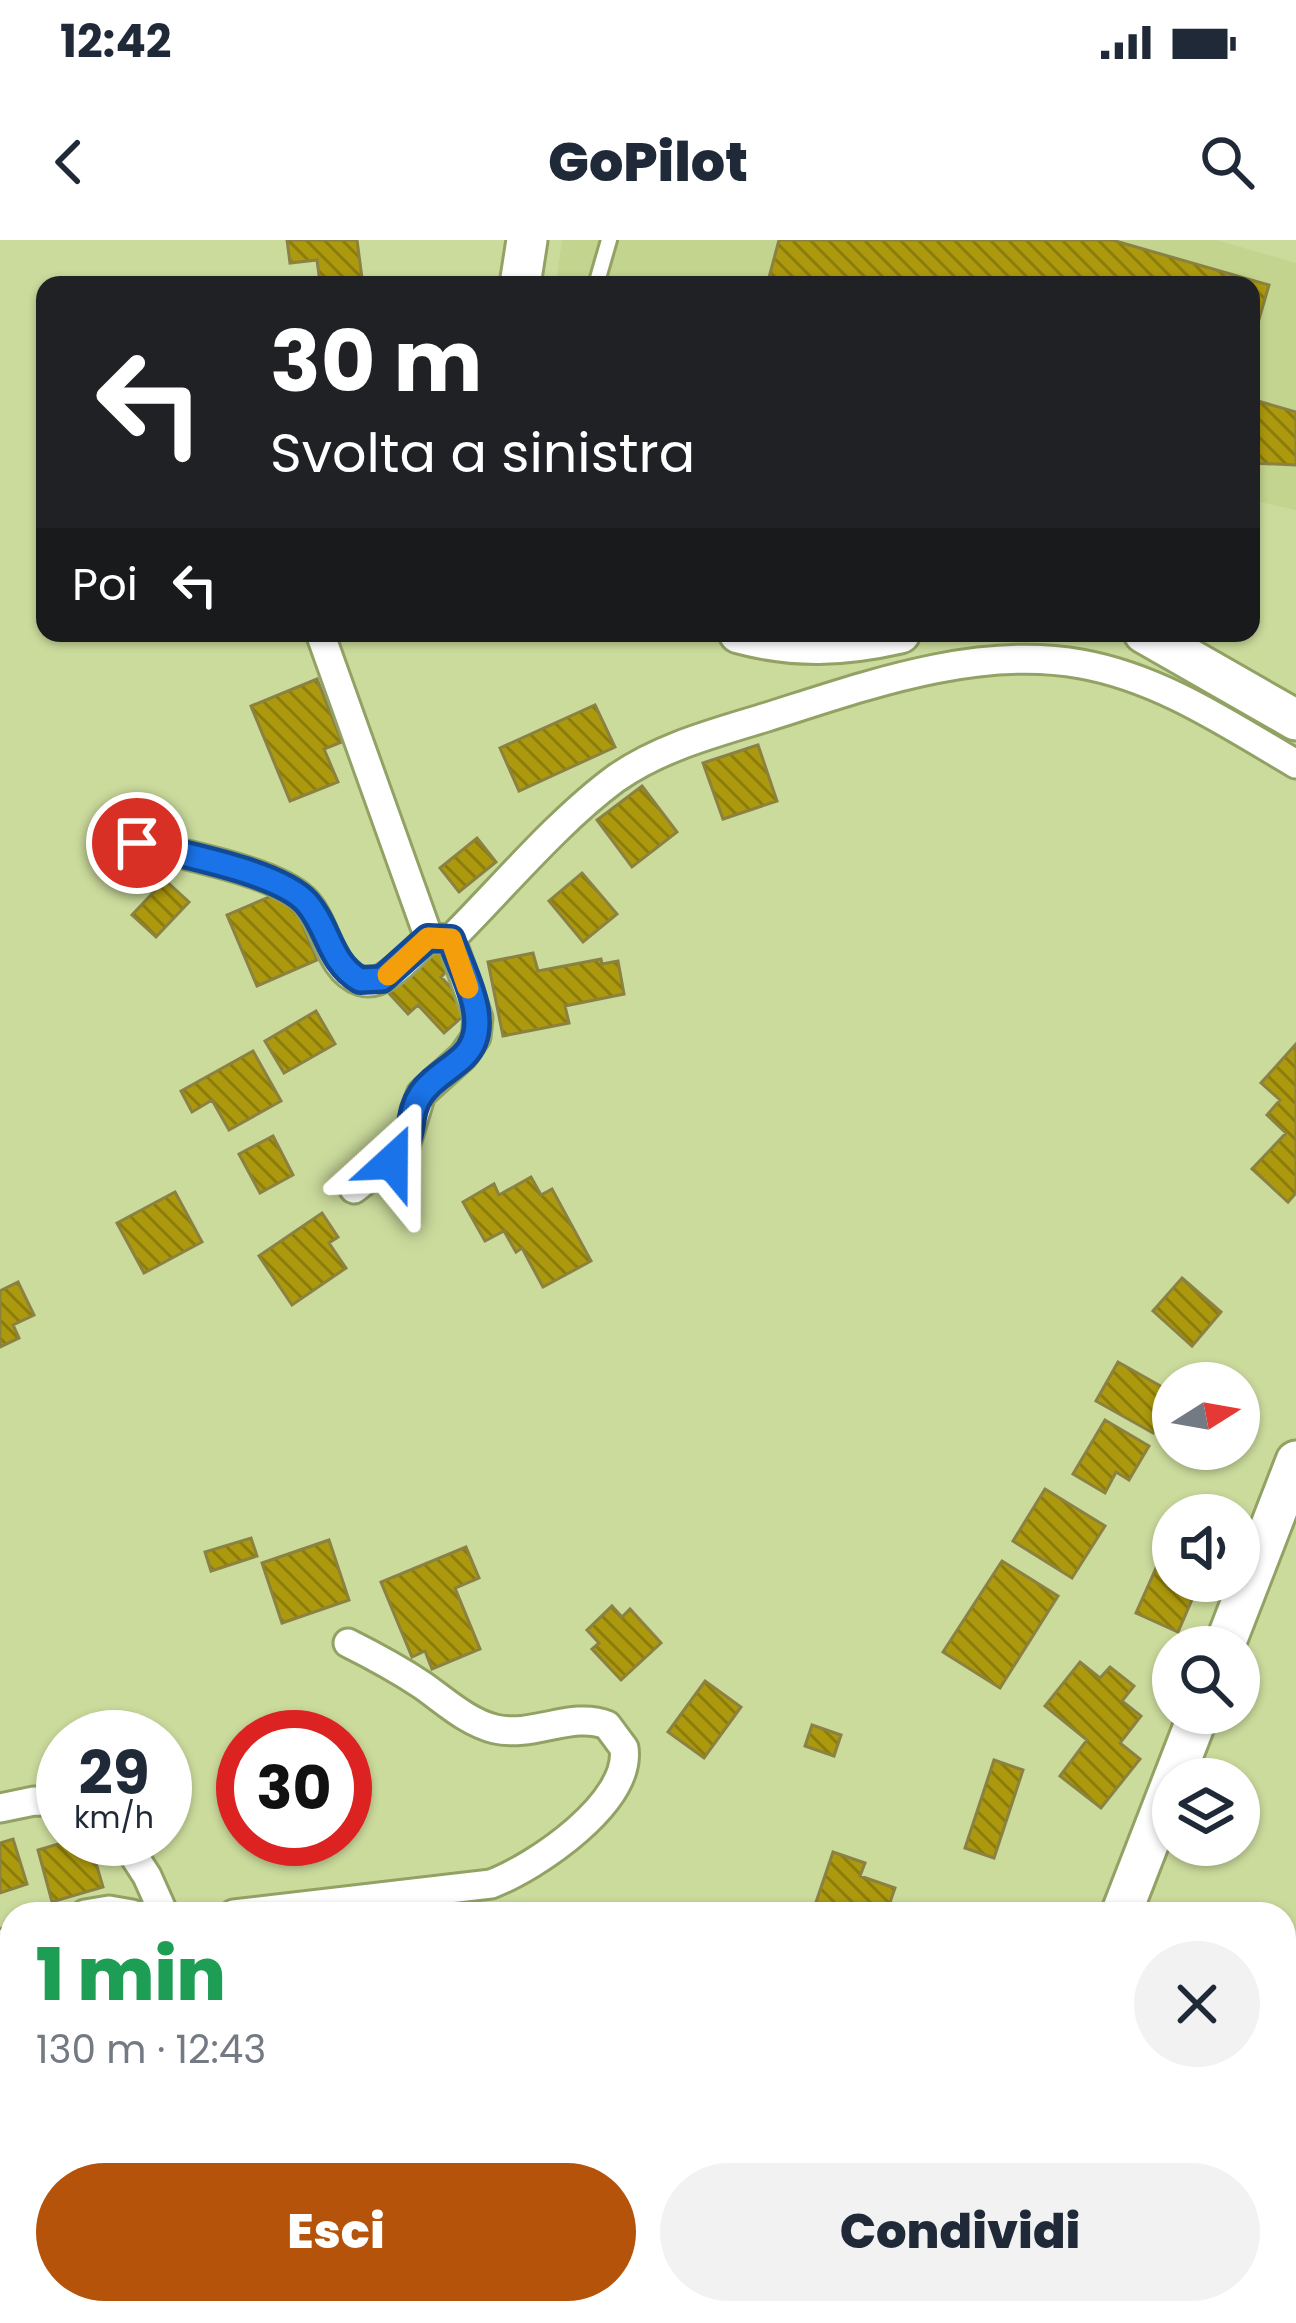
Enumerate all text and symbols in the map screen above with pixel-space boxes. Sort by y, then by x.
text: 12:42 [60,10,172,73]
text: GoPilot [548,124,748,200]
icon: back [36,129,102,195]
icon: search [1194,129,1260,195]
text: 30 m [270,303,482,420]
icon: left [72,324,228,480]
text: Svolta a sinistra [270,415,695,491]
icon: left [162,552,228,618]
text: Poi [72,553,138,616]
pin [86,792,188,894]
icon: arrive [104,810,170,876]
position arrow [329,1099,455,1225]
north arrow [1152,1362,1260,1470]
map controls [1152,1362,1260,1866]
button: sound [1152,1494,1260,1602]
button: search [1152,1626,1260,1734]
speed limit sign: 30 [216,1710,372,1866]
text: 29 [78,1731,150,1815]
button: layers [1152,1758,1260,1866]
text: km/h [74,1796,154,1839]
text: 1 min [36,1924,226,2025]
button: close [1134,1941,1260,2067]
text: 130 m · 12:43 [36,2022,266,2077]
button: Esci [36,2163,636,2301]
button: Condividi [660,2163,1260,2301]

